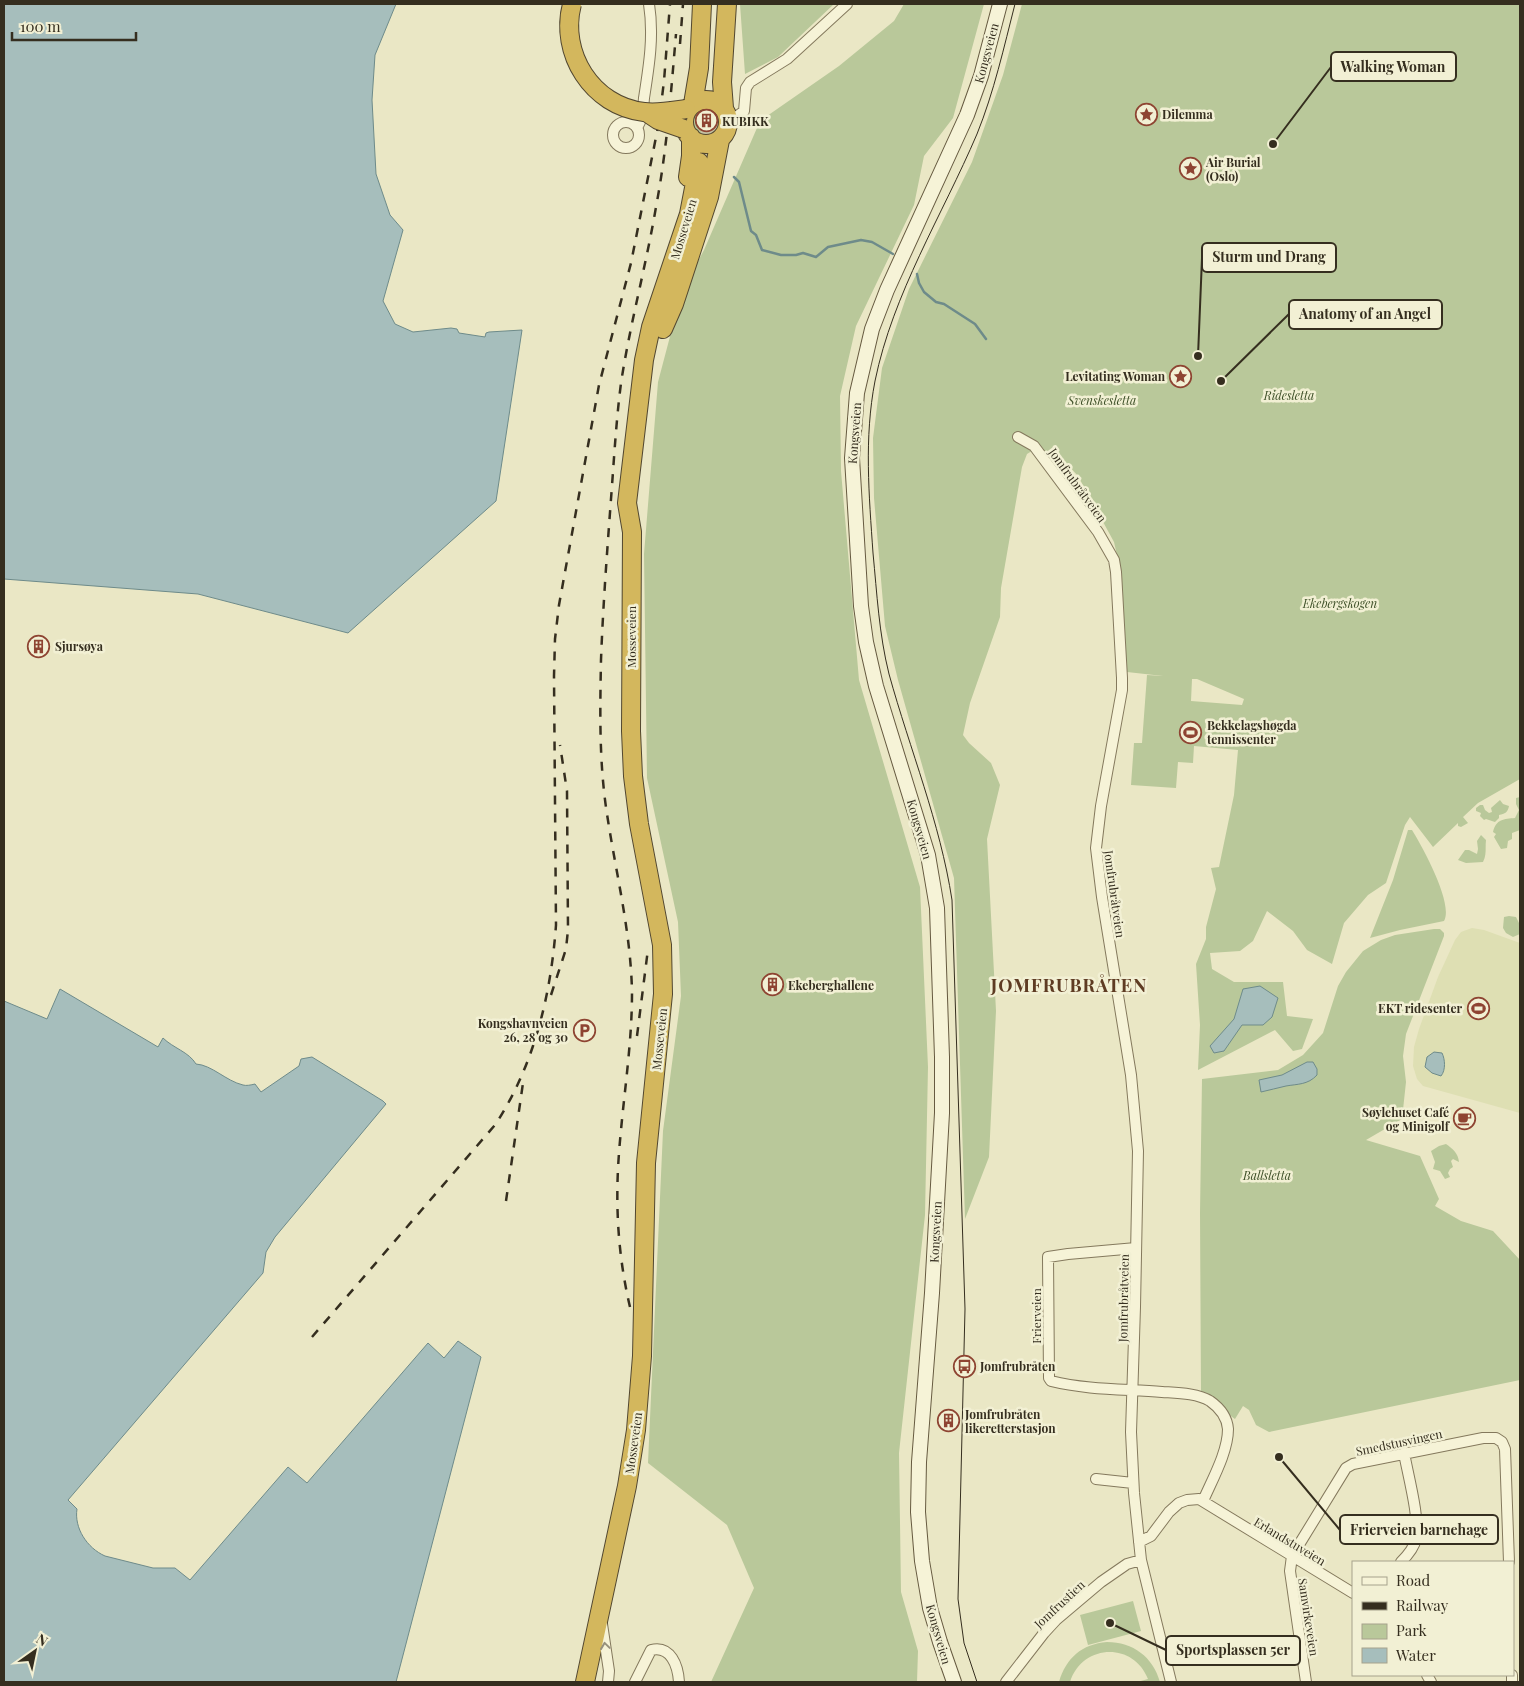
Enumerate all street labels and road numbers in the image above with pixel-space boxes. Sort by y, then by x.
street label: Kongsveien [970,21,1002,85]
street label: Mosseveien [666,197,700,261]
street label: Kongsveien [844,402,864,464]
street label: Jomfrubråtveien [1045,444,1110,525]
street label: Mosseveien [623,606,639,668]
street label: Kongsveien [904,797,936,861]
street label: Jomfrubråtveien [1101,848,1129,939]
street label: Mosseveien [648,1007,670,1071]
street label: Kongsveien [925,1201,945,1263]
street label: Jomfrubråtveien [1114,1254,1132,1343]
street label: Frierveien [1028,1288,1044,1344]
street label: Mosseveien [621,1411,645,1475]
street label: Smedstusvingen [1354,1425,1444,1459]
street label: Erlandstuveien [1251,1513,1329,1569]
street label: Jomfrustien [1030,1576,1088,1632]
street label: Samvirkeveien [1295,1577,1323,1657]
street label: Kongsveien [923,1602,955,1666]

